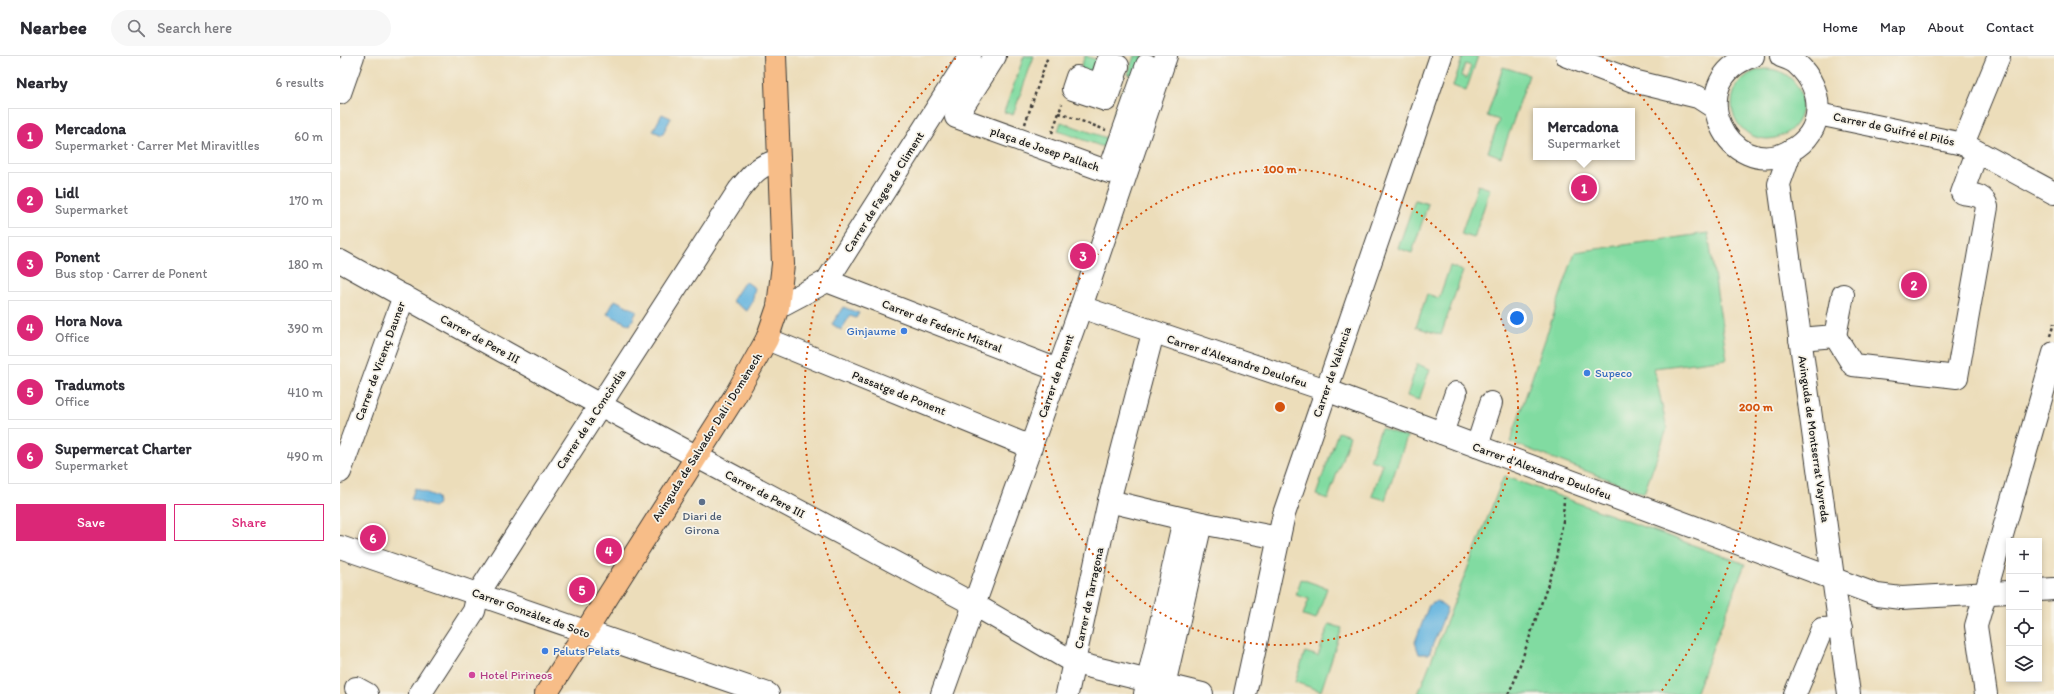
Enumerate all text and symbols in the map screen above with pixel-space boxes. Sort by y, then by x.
search box [111,10,391,46]
text: Nearbee [20,16,87,39]
icon: search [125,17,147,39]
text: Search here [157,19,232,37]
text: Home [1823,19,1858,36]
text: Map [1880,19,1906,36]
text: About [1928,19,1964,36]
text: Contact [1986,19,2034,36]
text: Nearby [16,72,68,92]
text: 6 results [276,75,324,90]
popup [1533,108,1635,160]
street label: Carrer de Guifré el Pilós [1832,109,1956,149]
text: Mercadona [1547,118,1619,136]
text: Mercadona [55,120,126,138]
street label: plaça de Josep Pallach [989,124,1102,174]
text: 1 [27,129,33,144]
text: 60 m [294,129,323,144]
street label: Carrer de Fages de Climent [841,129,927,255]
text: Supermarket [1547,136,1621,151]
text: Supermarket · Carrer Met Miravitlles [55,138,259,153]
text: 100 m [1263,162,1297,176]
pin: 1 [1571,173,1597,203]
text: Lidl [55,184,79,202]
text: 2 [27,193,33,208]
text: 170 m [289,193,323,208]
text: Supermarket [55,202,128,217]
pin: 3 [1070,241,1096,271]
text: Ponent [55,248,100,266]
text: 3 [26,257,34,272]
text: 180 m [288,257,323,272]
text: Bus stop · Carrer de Ponent [55,266,207,281]
pin: 2 [1901,270,1927,300]
street label: Carrer de Federic Mistral [880,297,1005,356]
street label: Carrer de Vicenç Dauner [352,299,408,422]
your location [1507,308,1527,328]
street label: Carrer de Pere III [438,311,522,367]
text: Hora Nova [55,312,122,330]
text: 4 [26,321,34,336]
text: 390 m [287,321,323,336]
place label: Ginjaume [846,324,896,338]
street label: Carrer de València [1310,324,1354,419]
marker: Ginjaume [899,326,909,336]
text: Office [55,330,90,345]
street label: Carrer de Ponent [1035,332,1077,420]
street label: Carrer d'Alexandre Deulofeu [1165,332,1309,390]
street label: Avinguda de Salvador Dalí i Domènech [649,350,765,524]
street label: Avinguda de Montserrat Vayreda [1795,355,1833,524]
street label: Carrer de la Concòrdia [553,366,629,472]
place label: Supeco [1595,366,1632,380]
street label: Passatge de Ponent [850,368,949,418]
marker: Supeco [1582,368,1592,378]
text: Tradumots [55,376,125,394]
text: 5 [27,385,33,400]
text: 410 m [287,385,323,400]
text: Office [55,394,90,409]
centre of rings [1273,400,1287,414]
text: 200 m [1739,400,1774,414]
street label: Carrer d'Alexandre Deulofeu [1471,439,1614,503]
text: Supermercat Charter [55,440,192,458]
text: 6 [27,449,33,464]
text: 490 m [287,449,323,464]
text: Supermarket [55,458,128,473]
street label: Carrer de Pere III [723,467,807,521]
marker: Diari de Girona [697,497,707,507]
button: Save [16,504,166,541]
button: Share [174,504,324,541]
place label: Diari de Girona [682,509,722,537]
pin: 6 [360,523,386,553]
pin: 4 [596,536,622,566]
map controls [2006,538,2042,682]
button: + [2006,538,2042,574]
street label: Carrer de Tarragona [1071,545,1107,650]
button: − [2006,574,2042,610]
pin: 5 [569,575,595,605]
street label: Carrer Gonzàlez de Soto [470,585,592,641]
button: locate [2006,610,2042,646]
place label: Peluts Pelats [553,644,620,658]
marker: Peluts Pelats [540,646,550,656]
button: layers [2006,646,2042,682]
place label: Hotel Pirineos [480,668,552,682]
marker: Hotel Pirineos [467,670,477,680]

